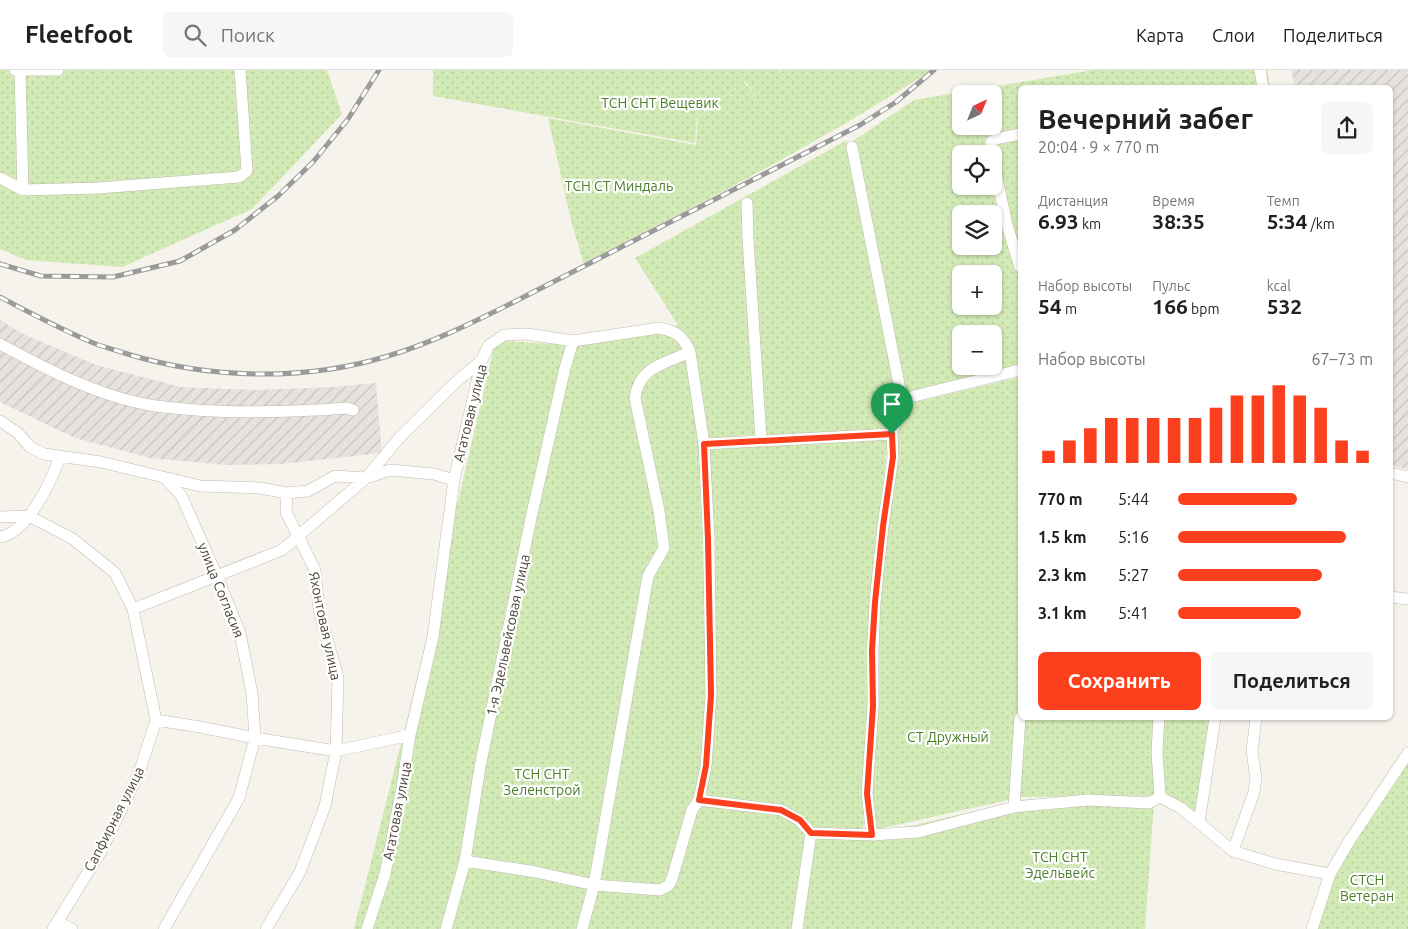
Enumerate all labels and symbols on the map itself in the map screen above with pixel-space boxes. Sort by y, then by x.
north arrow [952,85,1002,135]
park label: ТСН СНТ Вещевик [601,95,719,111]
park label: ТСН СТ Миндаль [565,178,673,194]
street label: Агатовая улица [450,362,490,464]
pin [871,383,913,434]
street label: улица Согласия [195,540,247,640]
street label: 1-я Эдельвейсовая улица [483,553,533,717]
street label: Яхонтовая улица [306,570,344,682]
park label: СТ Дружный [907,729,989,745]
street label: Агатовая улица [380,760,414,862]
street label: Сапфирная улица [81,764,147,874]
park label: ТСН СНТ Зеленстрой [503,766,581,798]
park label: ТСН СНТ Эдельвейс [1025,849,1096,881]
park label: СТСН Ветеран [1340,872,1394,904]

